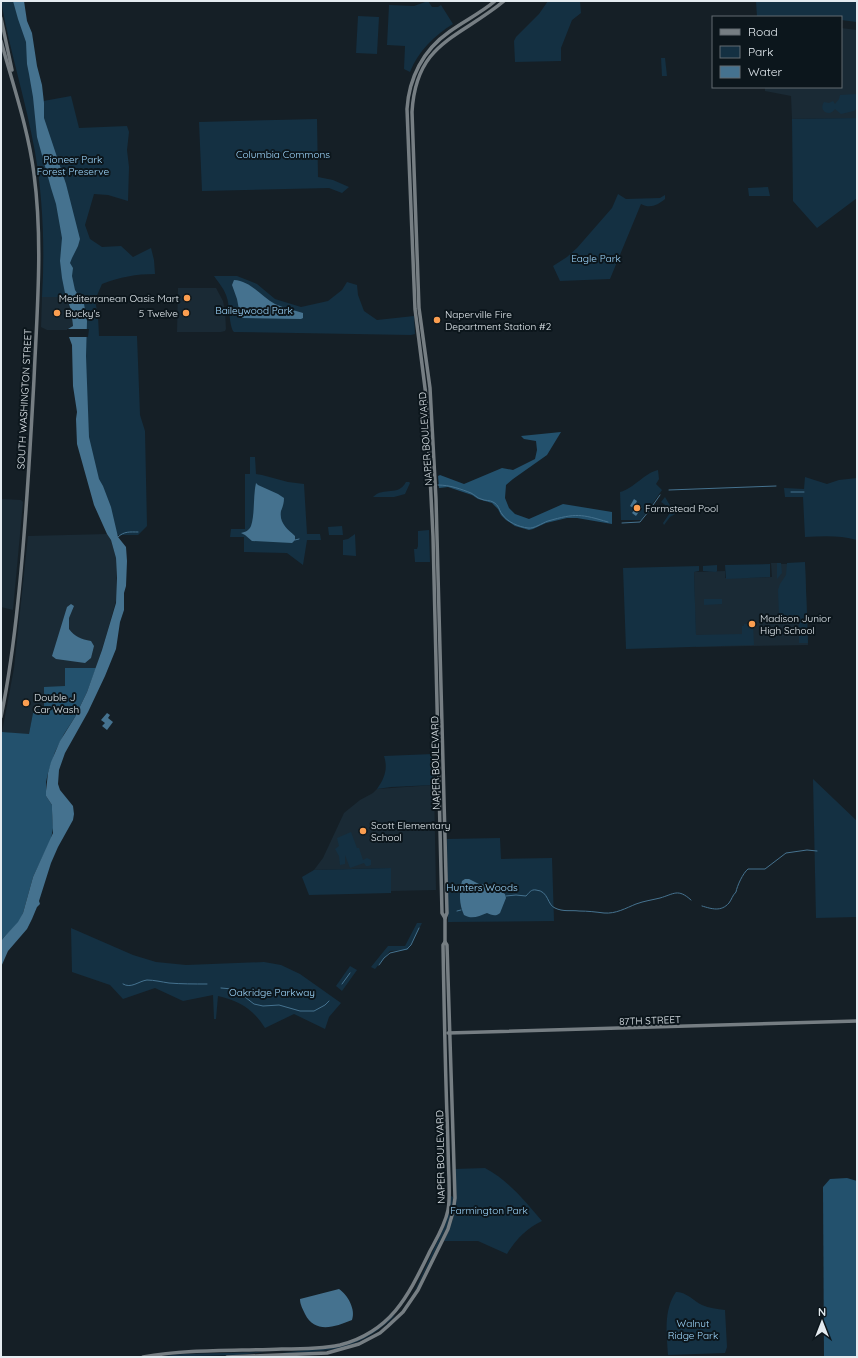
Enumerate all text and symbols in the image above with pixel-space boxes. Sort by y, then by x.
legend [712,16,842,88]
text: Road [748,24,778,39]
text: Park [748,44,773,59]
text: Water [748,64,783,79]
park label: Columbia Commons [236,148,330,161]
park label: Pioneer Park Forest Preserve [37,153,110,178]
park label: Eagle Park [571,252,621,265]
place label: Mediterranean Oasis Mart [59,292,180,305]
marker: Mediterranean Oasis Mart [182,293,192,303]
park label: Baileywood Park [215,304,293,317]
place label: Bucky's [65,307,100,320]
place label: 5 Twelve [139,307,178,320]
marker: Bucky's [52,308,62,318]
marker: 5 Twelve [181,308,191,318]
place label: Naperville Fire Department Station #2 [445,308,552,333]
marker: Naperville Fire Department Station #2 [432,315,442,325]
street label: SOUTH WASHINGTON STREET [14,328,35,470]
street label: NAPER BOULEVARD [416,392,435,486]
place label: Farmstead Pool [645,502,718,515]
marker: Farmstead Pool [632,503,642,513]
place label: Madison Junior High School [760,612,831,637]
marker: Madison Junior High School [747,619,757,629]
place label: Double J Car Wash [34,691,79,716]
marker: Double J Car Wash [21,698,31,708]
street label: NAPER BOULEVARD [428,716,443,810]
place label: Scott Elementary School [371,819,450,844]
marker: Scott Elementary School [358,826,368,836]
park label: Hunters Woods [446,881,518,894]
park label: Oakridge Parkway [229,986,315,999]
street label: 87TH STREET [619,1013,681,1028]
street label: NAPER BOULEVARD [433,1110,448,1204]
park label: Farmington Park [450,1204,528,1217]
north arrow [802,1302,842,1342]
text: N [818,1305,826,1319]
park label: Walnut Ridge Park [668,1317,718,1342]

